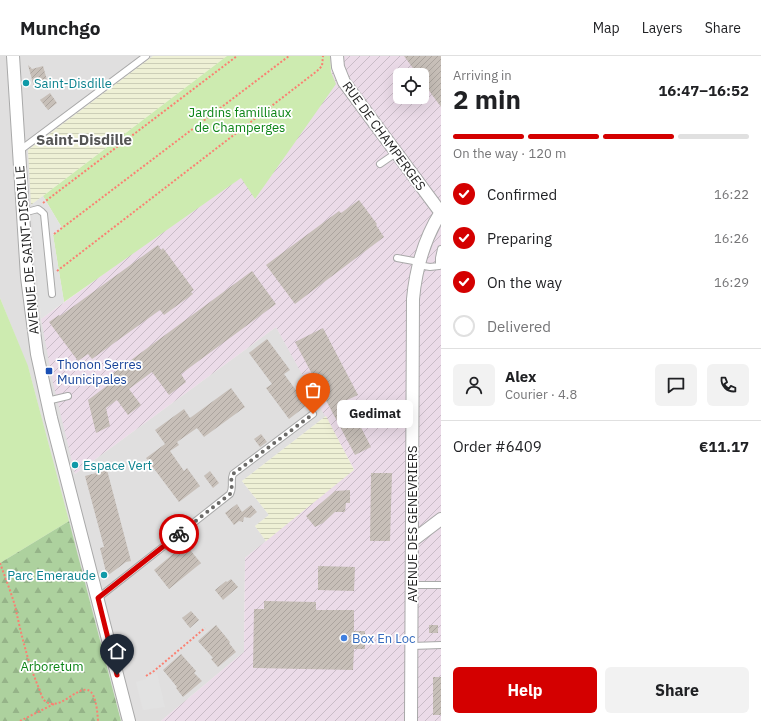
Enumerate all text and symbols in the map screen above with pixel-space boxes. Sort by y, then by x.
text: Munchgo [20,16,100,40]
text: Map [593,19,620,37]
text: Layers [642,19,683,37]
text: Share [705,19,741,37]
text: Arriving in [453,67,512,84]
map controls [393,68,429,104]
button: locate [393,68,429,104]
place label: Saint-Disdille [34,75,112,92]
marker: Saint-Disdille [21,78,31,88]
street label: RUE DE CHAMPERGES [339,78,429,194]
text: 16:47–16:52 [658,81,749,100]
text: 2 min [453,82,521,116]
park label: Jardins familliaux de Champerges [189,104,292,136]
district label: Saint-Disdille [36,130,132,149]
text: On the way · 120 m [453,145,566,162]
street label: AVENUE DE SAINT-DISDILLE [11,165,43,335]
icon: check [453,183,475,205]
text: Confirmed [487,185,557,204]
text: 16:22 [714,186,749,203]
icon: check [453,227,475,249]
text: Preparing [487,229,552,248]
text: 16:26 [714,230,749,247]
icon: check [453,271,475,293]
text: On the way [487,273,562,292]
text: 16:29 [714,274,749,291]
text: Delivered [487,317,551,336]
place label: Thonon Serres Municipales [57,356,142,388]
button: person [453,364,495,406]
button: chat [655,364,697,406]
button: phone [707,364,749,406]
marker: Thonon Serres Municipales [44,366,54,376]
text: Alex [505,367,536,386]
pin [296,373,330,414]
icon: bag [302,379,324,401]
text: Courier · 4.8 [505,386,577,403]
callout: Gedimat [337,400,413,428]
text: Gedimat [349,405,401,422]
text: Order #6409 [453,437,542,456]
text: €11.17 [699,437,749,456]
street label: AVENUE DES GENEVRIERS [404,445,421,603]
place label: Espace Vert [83,457,152,474]
marker: Espace Vert [70,460,80,470]
courier [159,514,199,554]
icon: bike [168,523,190,545]
place label: Parc Emeraude [7,567,96,584]
marker: Parc Emeraude [99,570,109,580]
place label: Box En Loc [352,630,416,647]
marker: Box En Loc [339,633,349,643]
pin [100,634,134,675]
icon: home [106,640,128,662]
park label: Arboretum [20,658,84,675]
button: Help [453,667,597,713]
button: Share [605,667,749,713]

